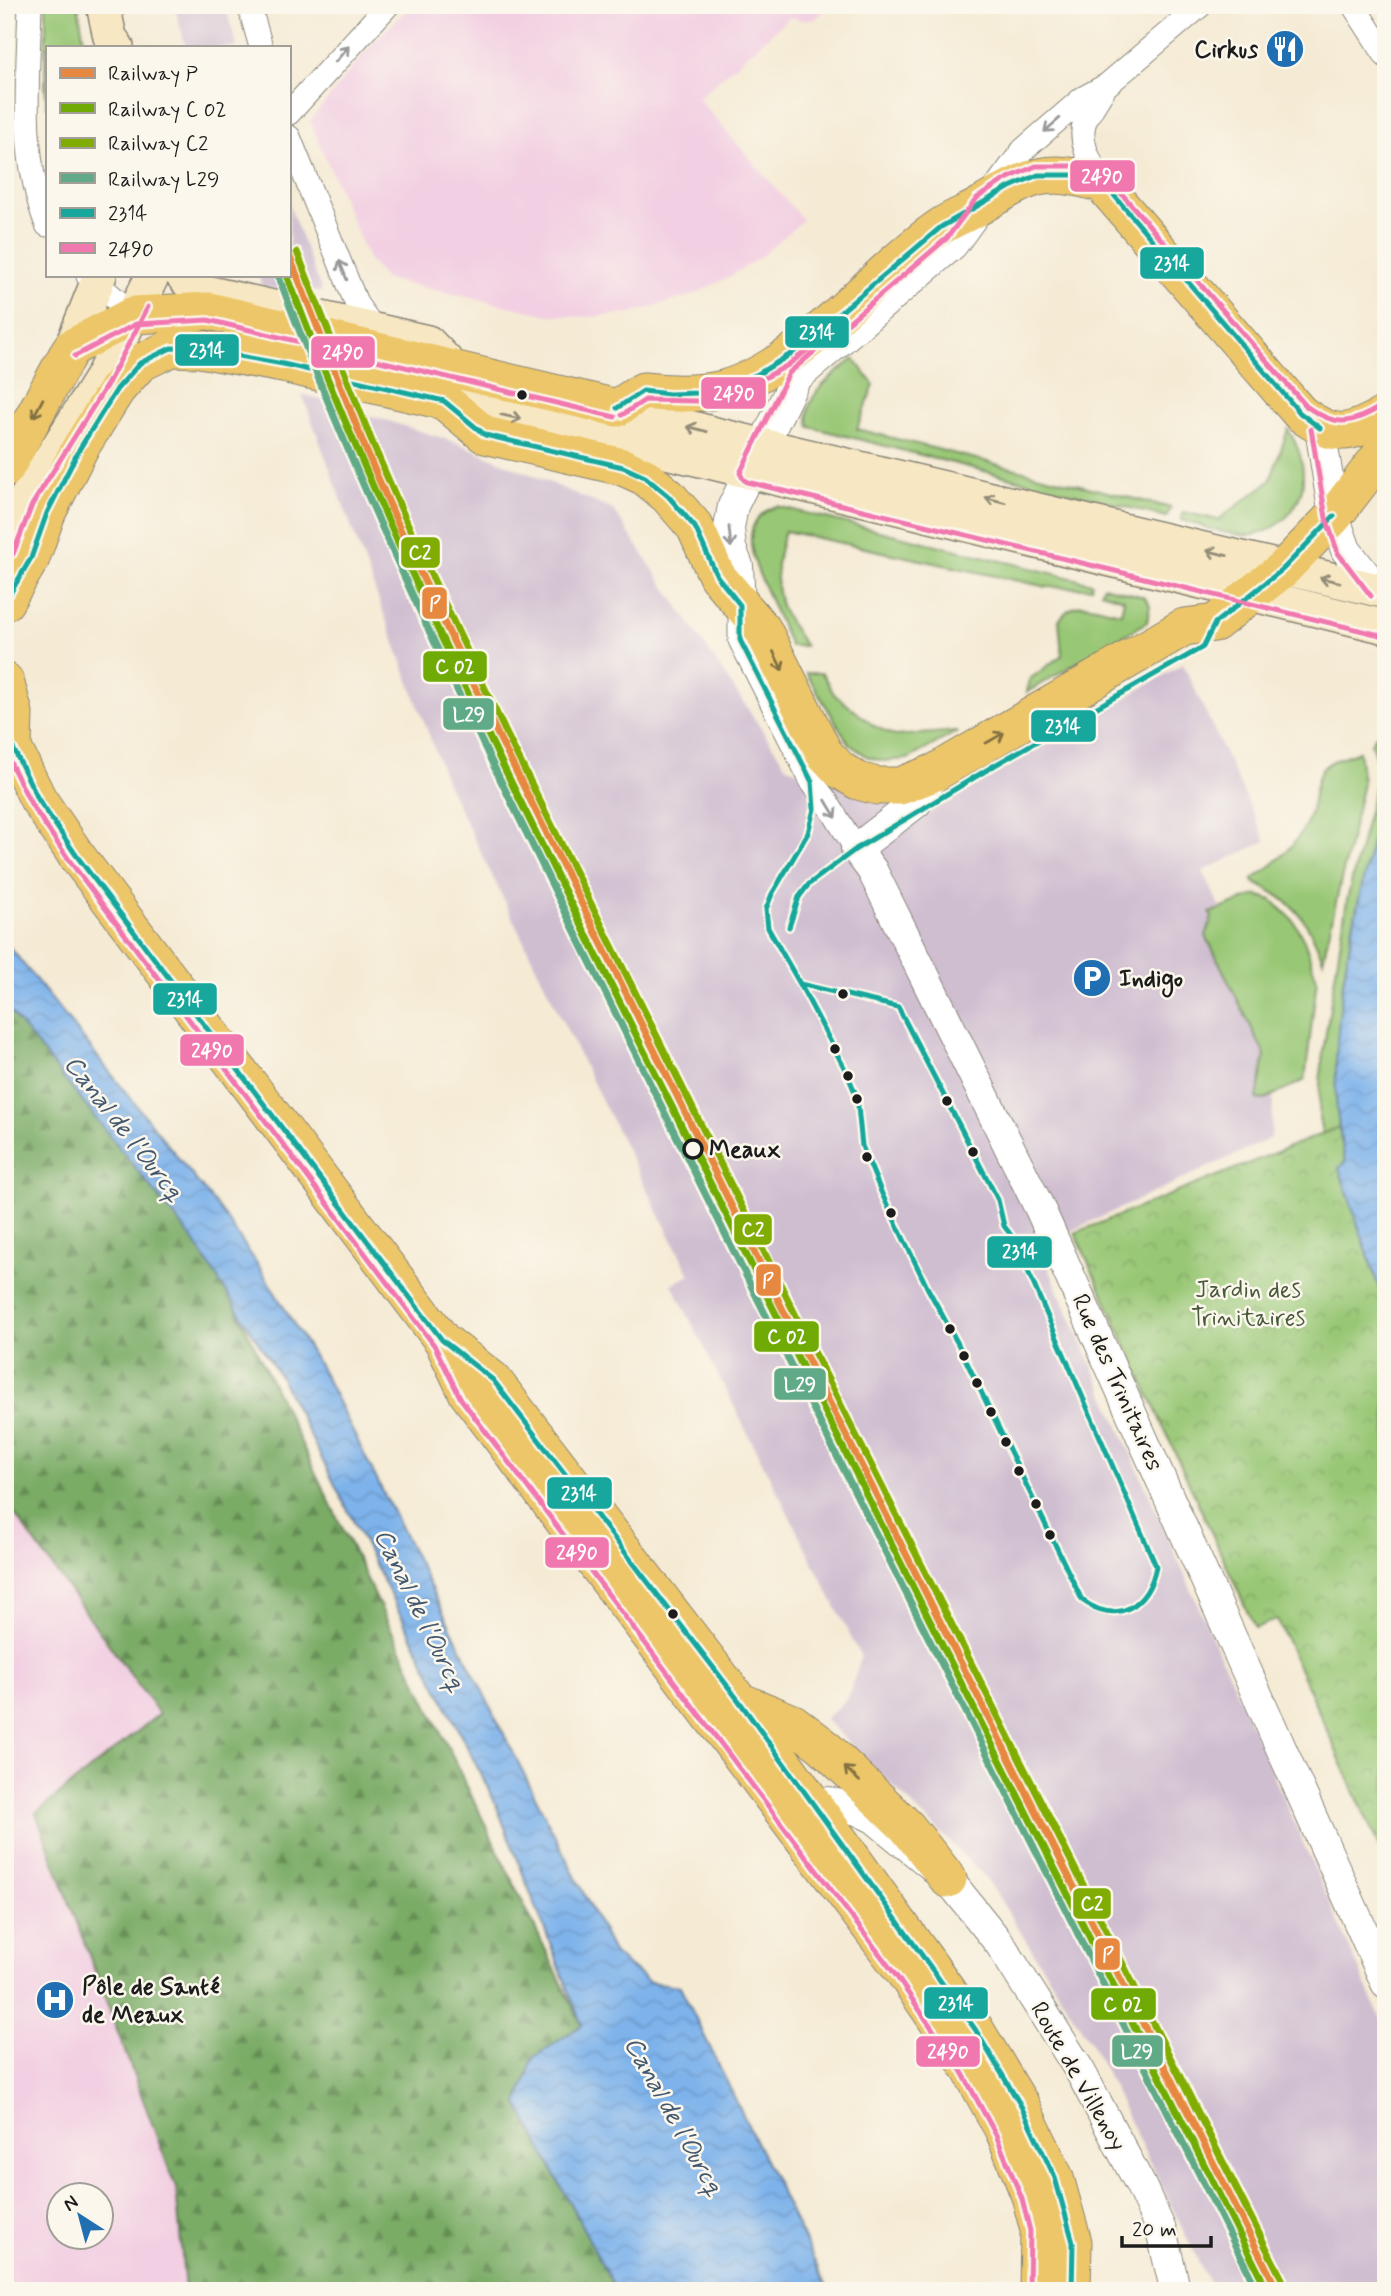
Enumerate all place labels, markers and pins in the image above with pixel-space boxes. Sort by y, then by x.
restaurant icon: Cirkus [1264,28,1306,70]
place label: Cirkus [1194,35,1258,66]
unlabelled marker [515,388,529,402]
parking icon: Indigo [1071,957,1113,999]
place label: Indigo [1119,964,1183,998]
unlabelled marker [836,987,850,1001]
unlabelled marker [828,1042,842,1056]
unlabelled marker [841,1069,855,1083]
unlabelled marker [850,1092,864,1106]
unlabelled marker [940,1094,954,1108]
place label: Meaux [709,1135,781,1166]
marker: Meaux [683,1139,703,1159]
unlabelled marker [966,1145,980,1159]
unlabelled marker [860,1150,874,1164]
unlabelled marker [884,1206,898,1220]
unlabelled marker [943,1322,957,1336]
unlabelled marker [957,1349,971,1363]
unlabelled marker [970,1376,984,1390]
unlabelled marker [984,1405,998,1419]
unlabelled marker [999,1435,1013,1449]
unlabelled marker [1012,1464,1026,1478]
unlabelled marker [1029,1497,1043,1511]
unlabelled marker [1043,1528,1057,1542]
unlabelled marker [666,1607,680,1621]
place label: Pôle de Santé de Meaux [82,1972,220,2031]
hospital icon: Pôle de Santé de Meaux [34,1979,76,2021]

